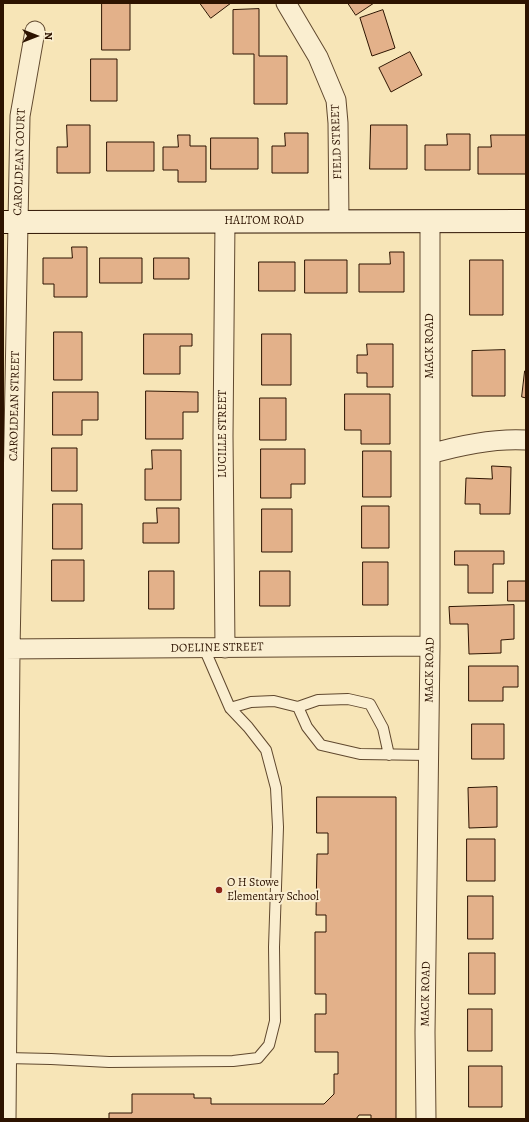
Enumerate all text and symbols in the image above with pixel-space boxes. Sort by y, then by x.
north arrow [16,16,56,56]
text: N [41,32,56,40]
street label: FIELD STREET [328,104,346,180]
street label: CAROLDEAN COURT [11,108,29,216]
street label: HALTOM ROAD [224,214,304,228]
street label: MACK ROAD [423,313,437,379]
street label: CAROLDEAN STREET [7,351,23,461]
street label: LUCILLE STREET [216,390,230,478]
street label: MACK ROAD [422,637,438,703]
street label: DOELINE STREET [170,640,264,656]
place label: O H Stowe Elementary School [227,876,319,904]
marker: O H Stowe Elementary School [214,885,224,895]
street label: MACK ROAD [418,961,434,1027]

